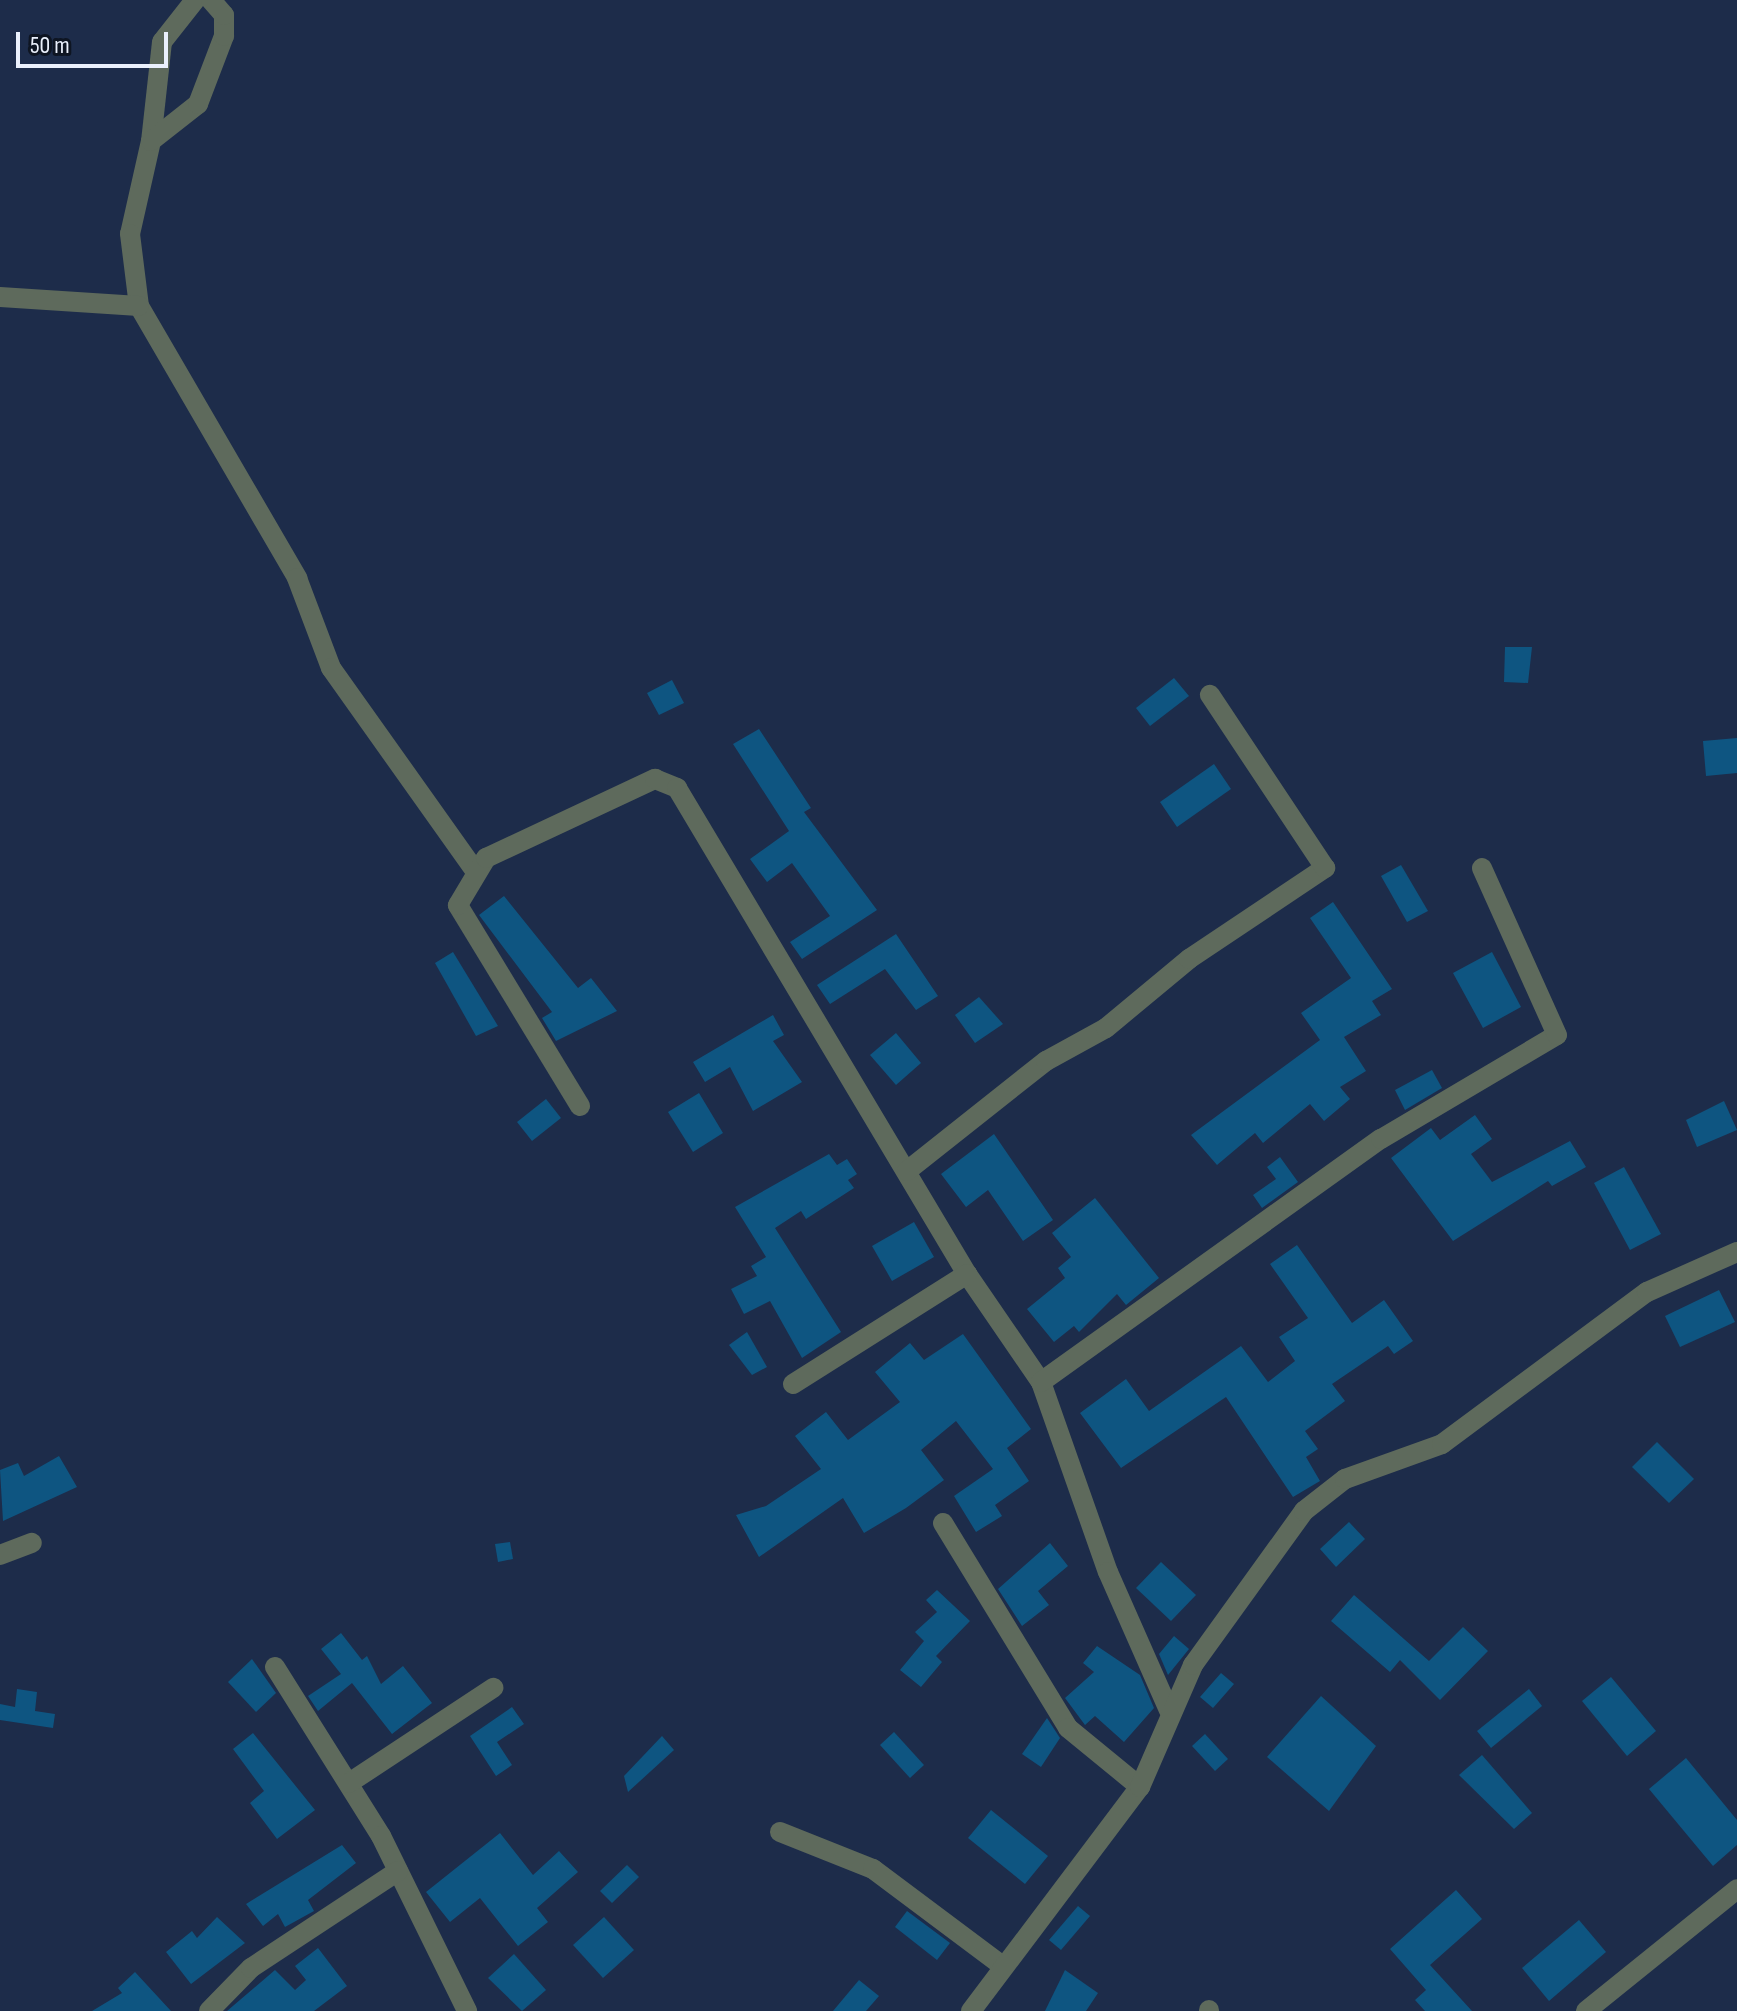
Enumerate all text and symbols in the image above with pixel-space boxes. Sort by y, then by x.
scale bar [20,16,172,66]
text: 50 m [30,31,70,60]

